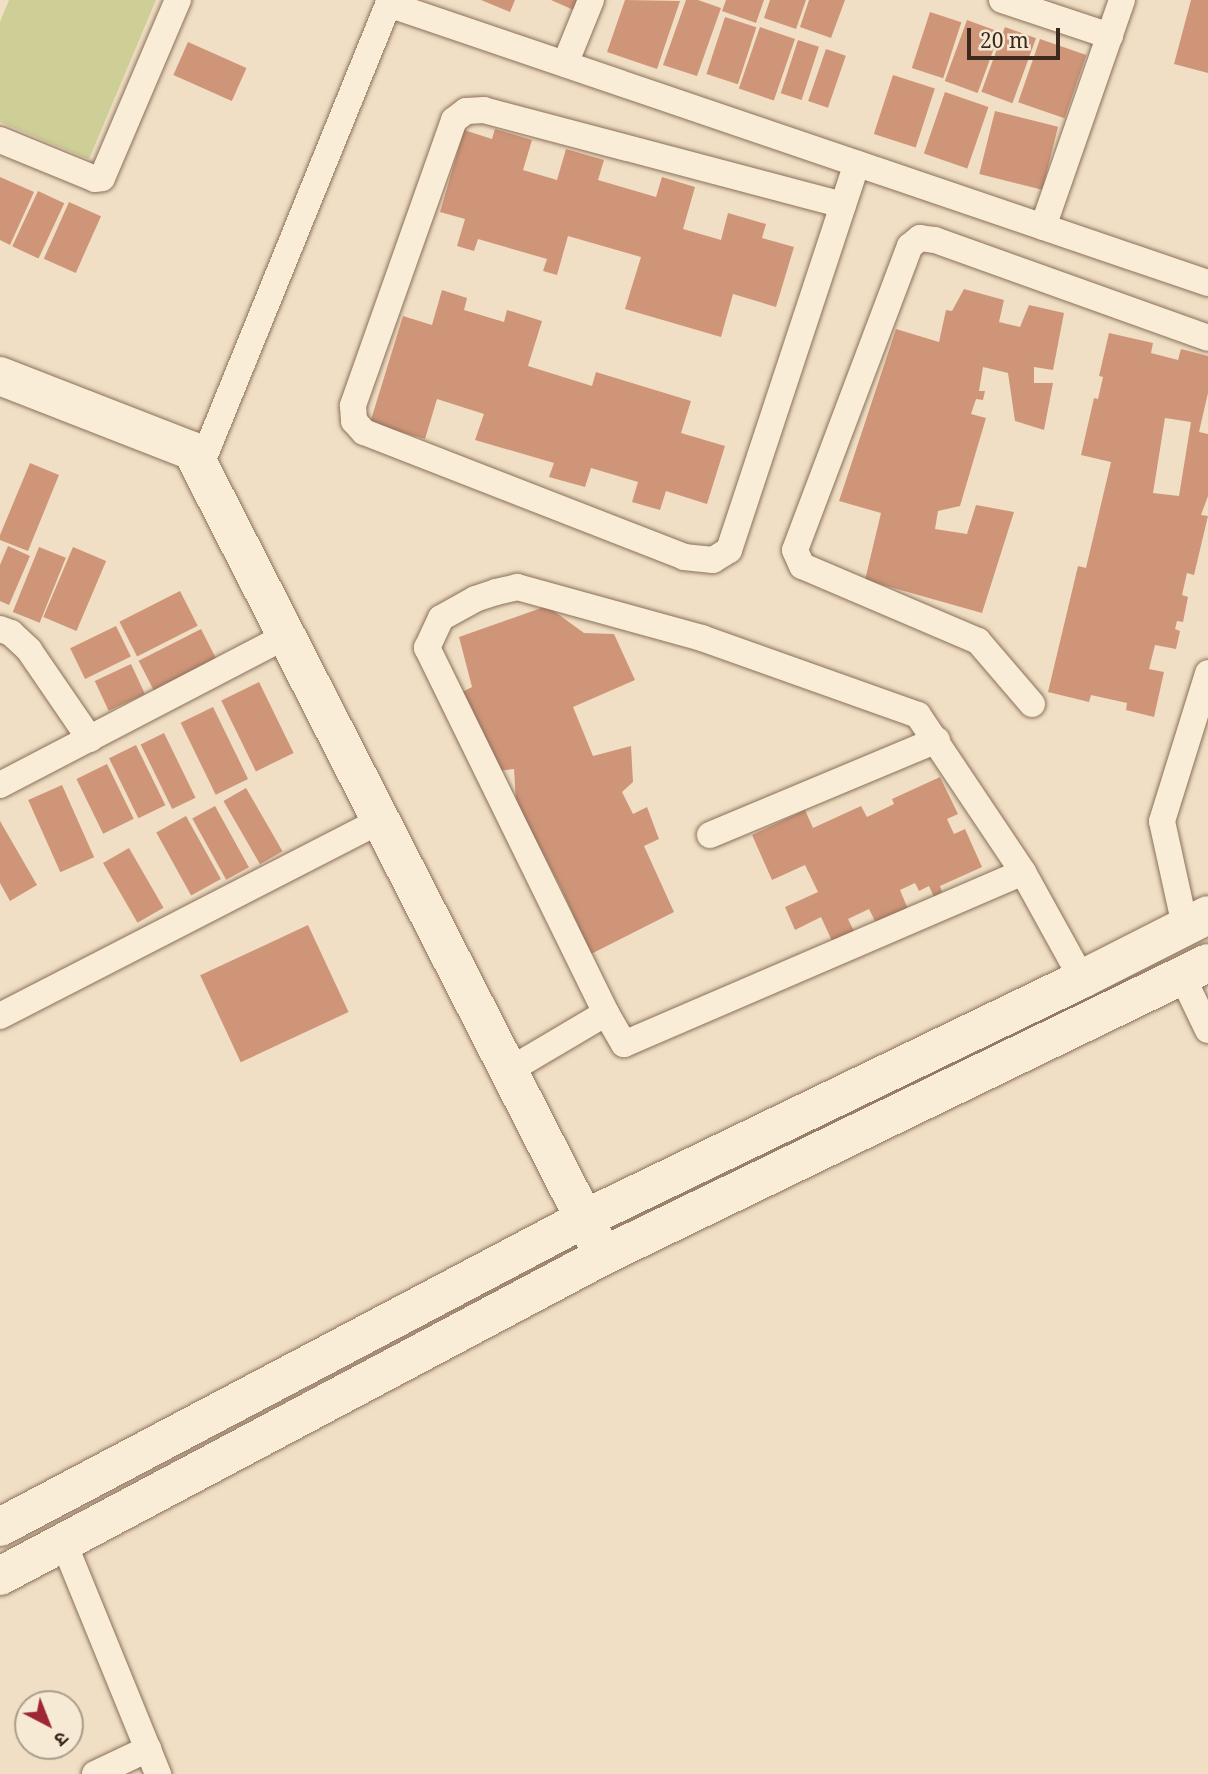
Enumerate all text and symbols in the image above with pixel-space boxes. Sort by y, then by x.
scale bar [970,14,1063,58]
text: 20 m [980,26,1029,54]
north arrow [14,1690,84,1760]
text: उ [49,1726,75,1753]

